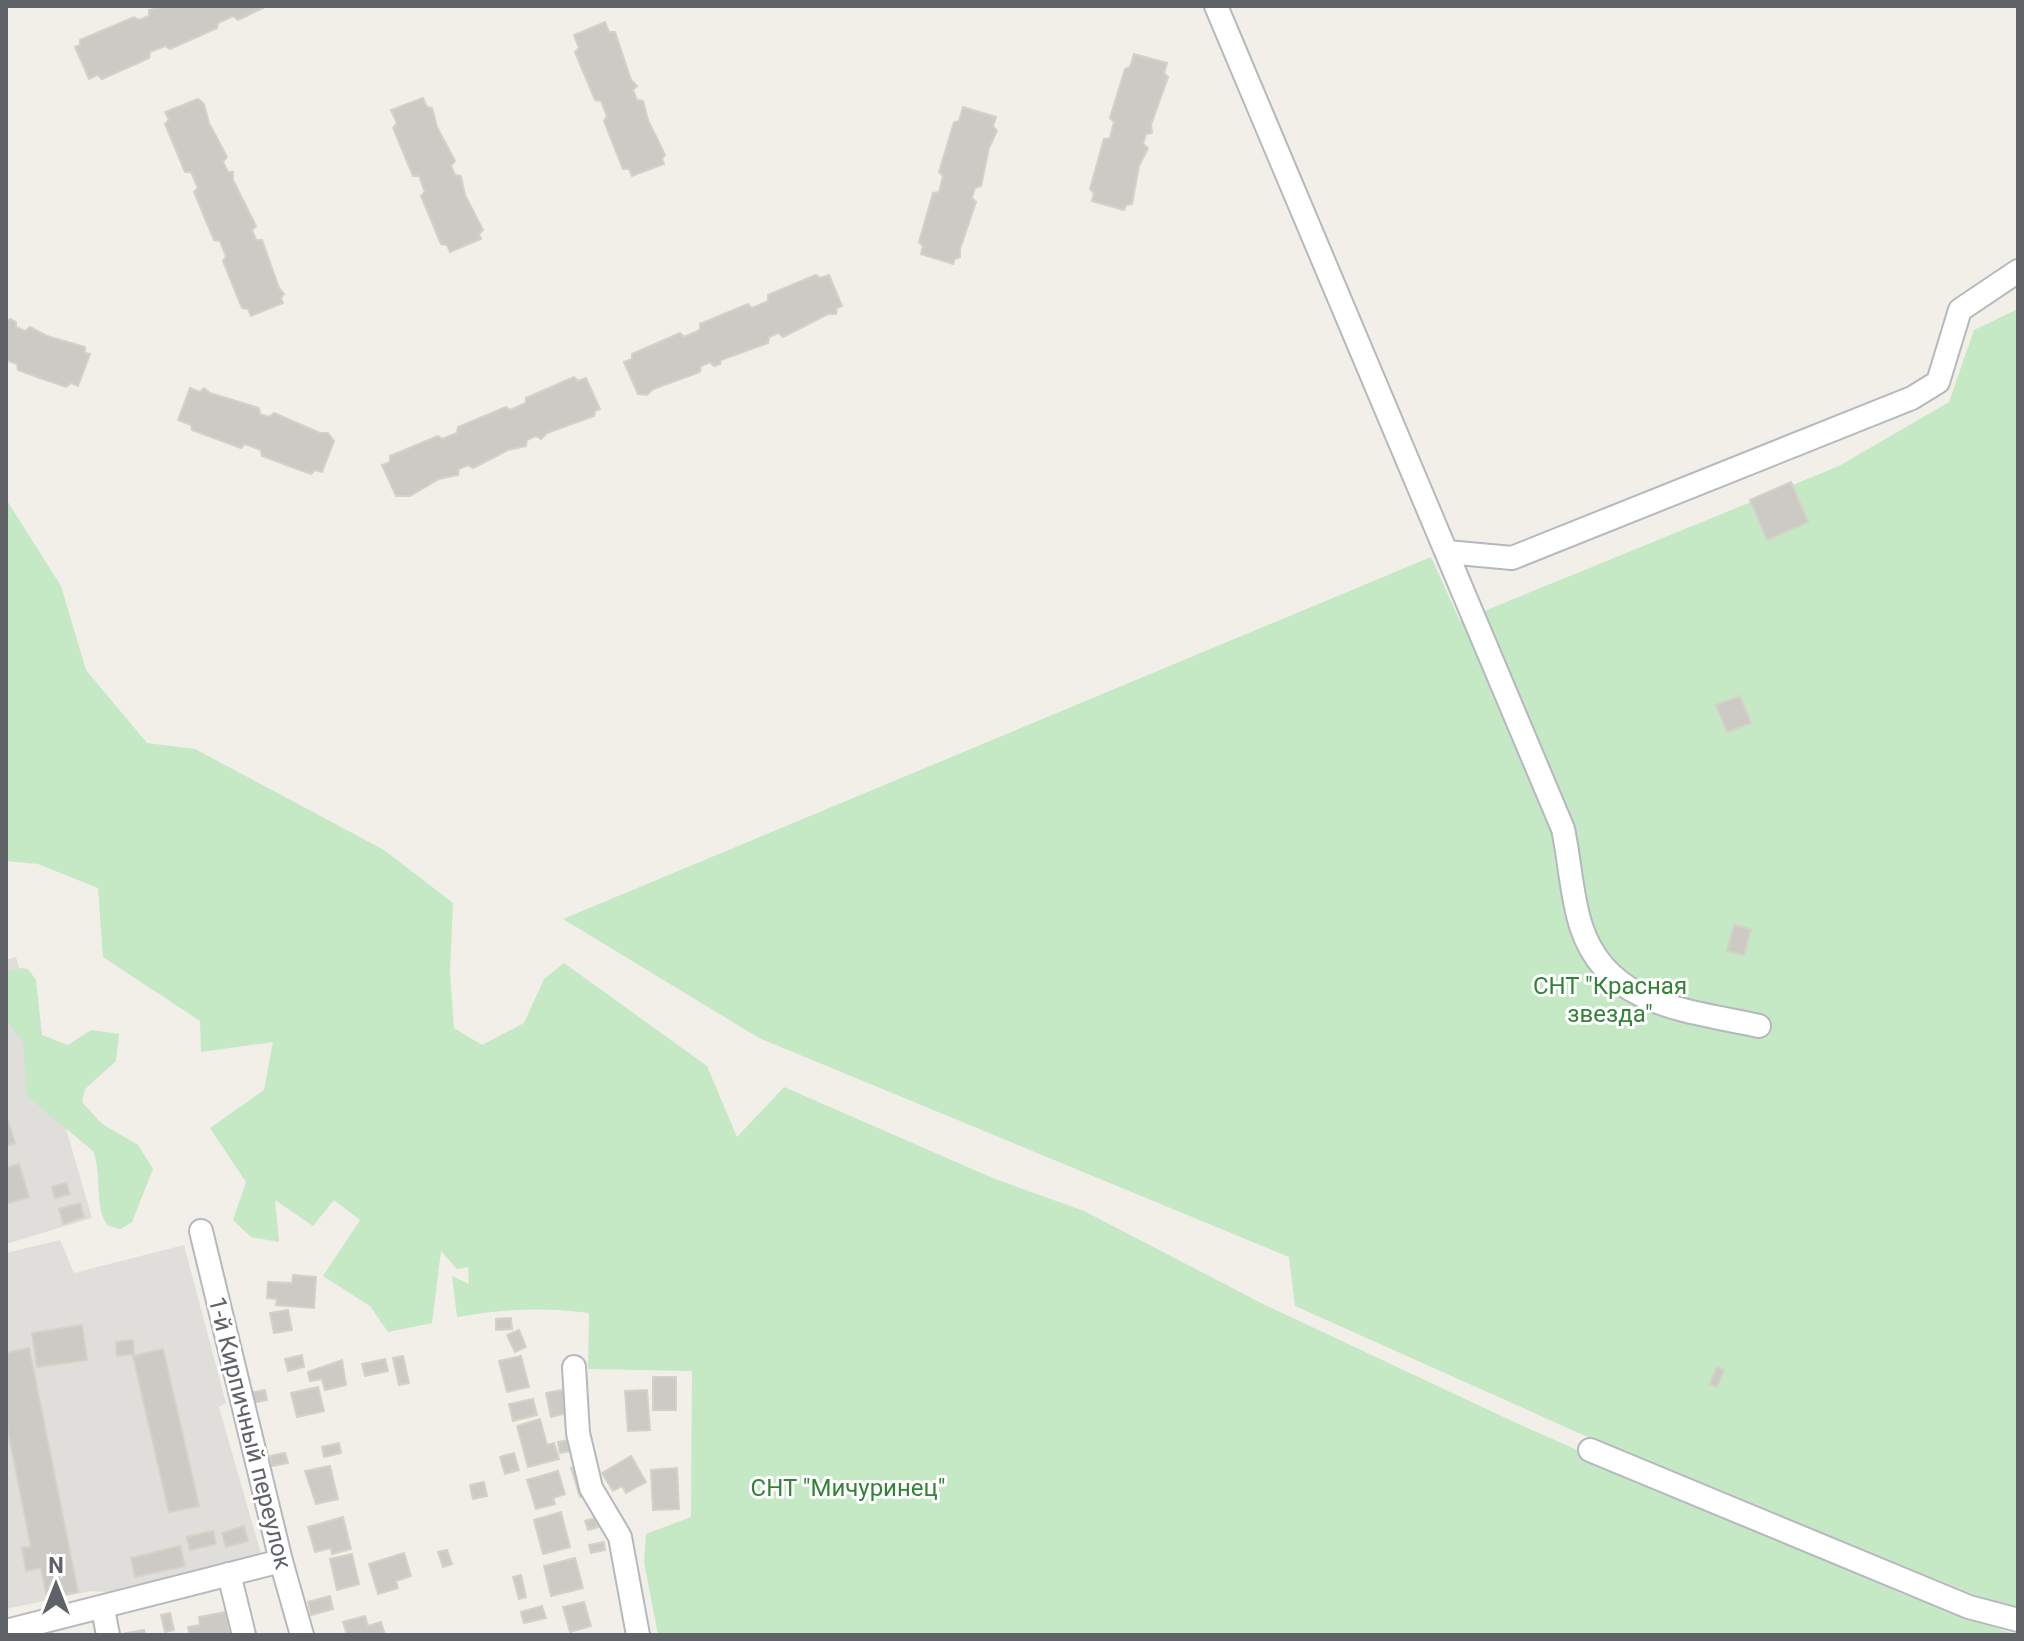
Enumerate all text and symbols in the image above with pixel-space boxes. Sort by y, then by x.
park label: СНТ "Красная звезда" [1533,972,1687,1028]
street label: 1-й Кирпичный переулок [203,1294,297,1572]
park label: СНТ "Мичуринец" [751,1474,945,1502]
north arrow [16,1545,96,1625]
text: N [48,1553,64,1578]

